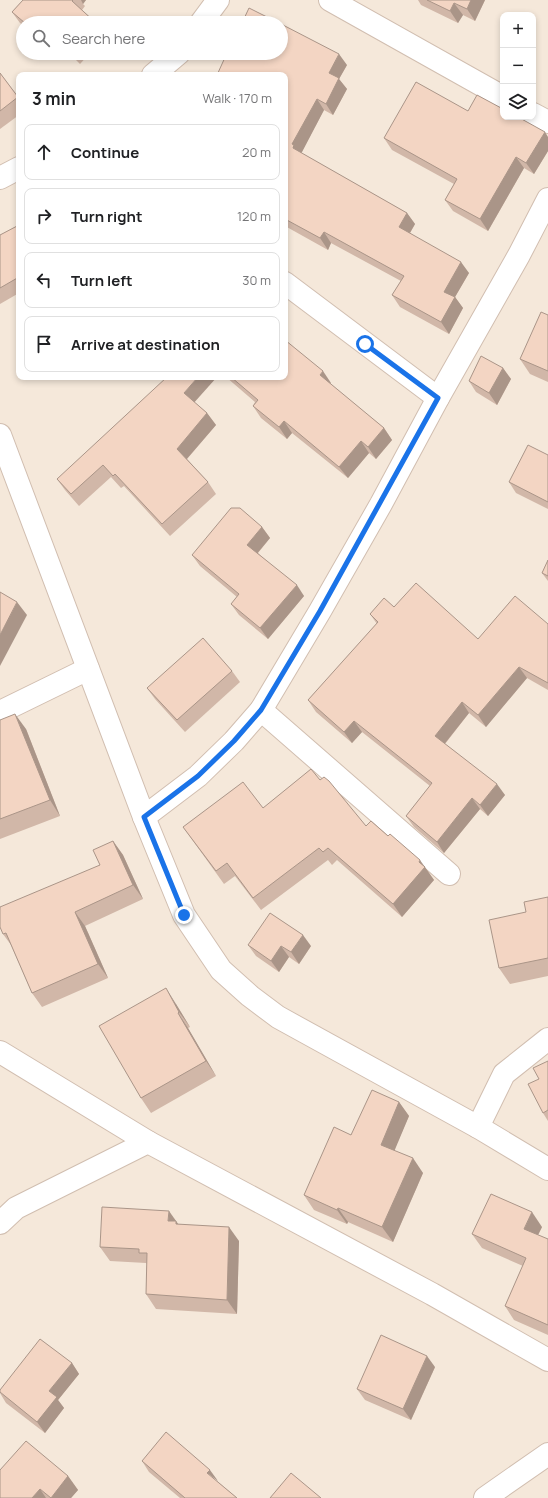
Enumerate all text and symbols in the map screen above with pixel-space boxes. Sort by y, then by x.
map controls [500,12,536,120]
button: + [500,12,536,48]
search box [16,16,288,60]
icon: search [30,27,52,49]
text: Search here [62,28,145,49]
button: − [500,48,536,84]
button: layers [500,84,536,120]
text: 3 min [32,87,76,110]
text: Walk · 170 m [202,89,272,107]
icon: ahead [33,141,55,163]
text: Continue [71,142,139,163]
text: 20 m [242,143,271,161]
icon: right [33,205,55,227]
text: Turn right [71,206,142,227]
text: 120 m [237,207,271,225]
icon: left [33,269,55,291]
text: Turn left [71,270,133,291]
text: 30 m [242,271,271,289]
icon: arrive [33,333,55,355]
text: Arrive at destination [71,334,220,355]
route start [356,335,374,353]
route end [175,906,193,924]

